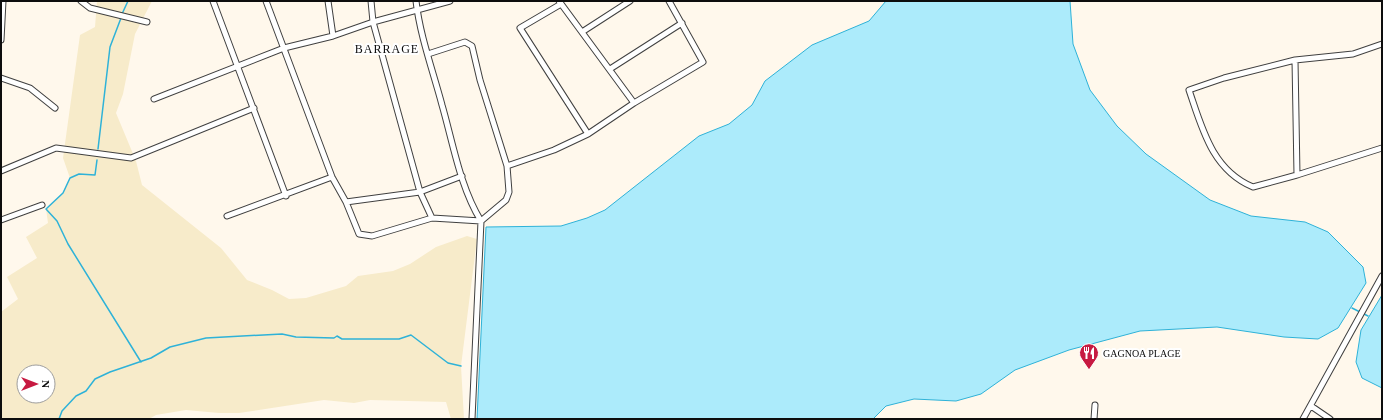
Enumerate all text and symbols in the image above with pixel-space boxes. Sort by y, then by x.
district label: BARRAGE [355,42,419,56]
restaurant icon: GAGNOA PLAGE [1078,342,1100,370]
place label: GAGNOA PLAGE [1103,348,1181,359]
north arrow [16,364,56,404]
text: N [40,380,52,388]

